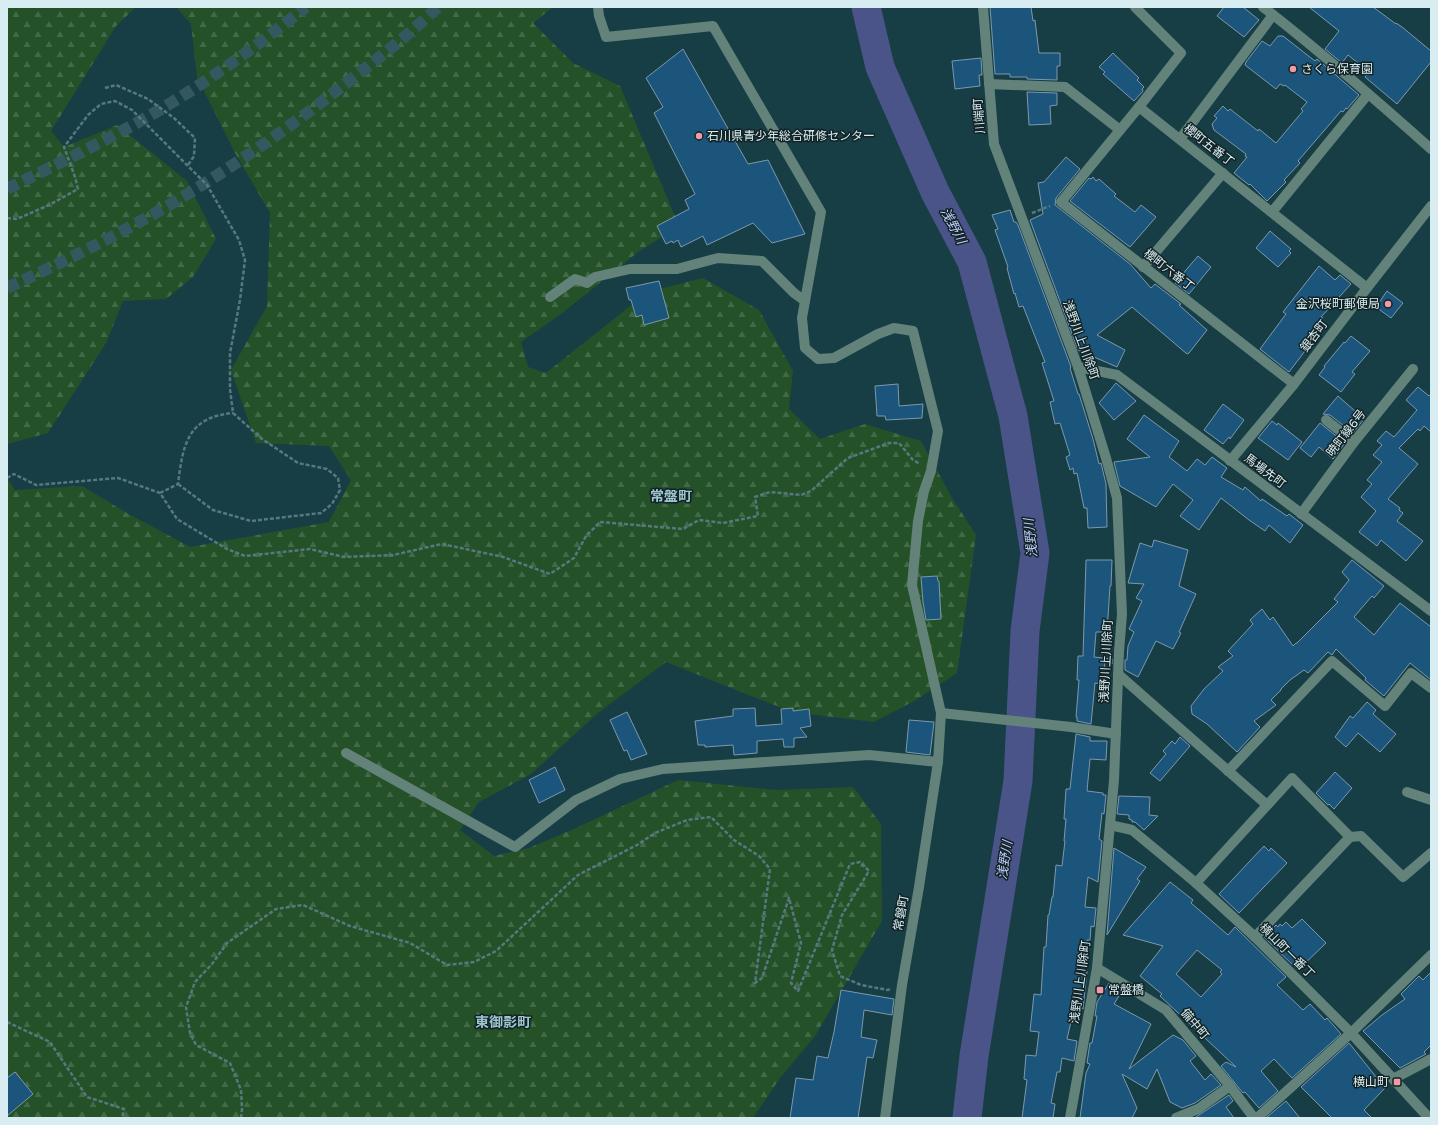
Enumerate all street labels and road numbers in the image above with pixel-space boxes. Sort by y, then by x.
street label: 川端町 [970,97,988,135]
street label: 櫻町五番丁 [1181,121,1237,169]
street label: 櫻町六番丁 [1141,246,1197,294]
street label: 浅野川上川除町 [1060,298,1102,382]
street label: 銀杏町 [1298,317,1330,355]
street label: 暁町線6号 [1323,407,1369,459]
street label: 馬場先町 [1242,451,1288,491]
street label: 浅野川上川除町 [1097,619,1115,703]
street label: 常磐町 [891,894,911,932]
street label: 横山町一番丁 [1257,921,1317,981]
street label: 浅野川上川除町 [1067,939,1093,1025]
street label: 備中町 [1178,1006,1212,1042]

